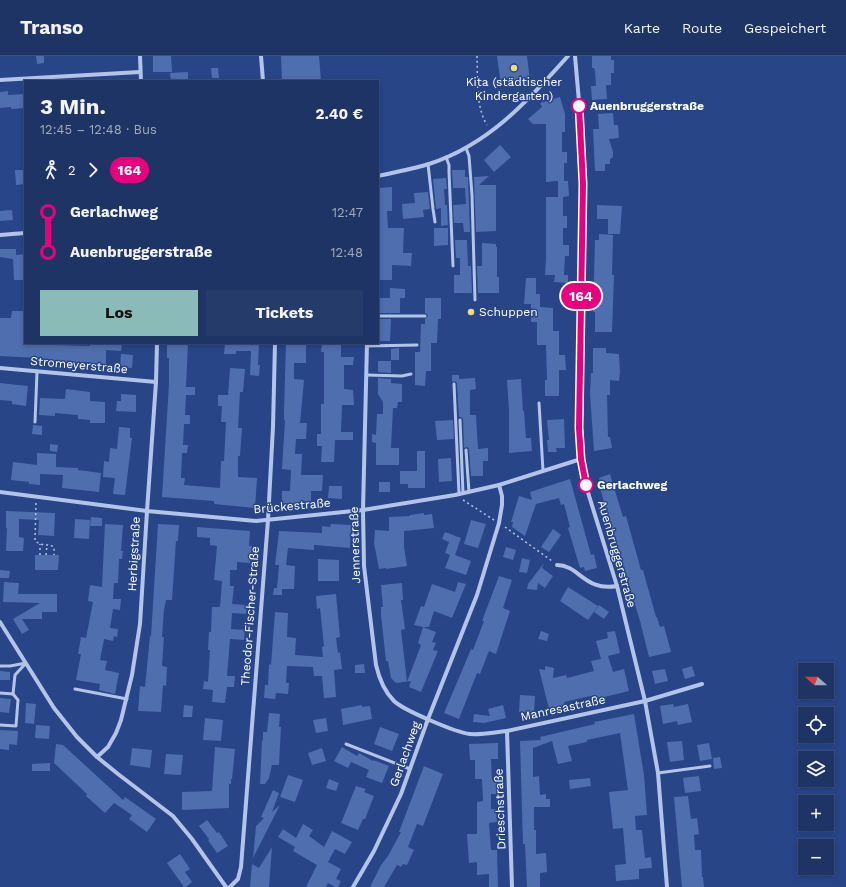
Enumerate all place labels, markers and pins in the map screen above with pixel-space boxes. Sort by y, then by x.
marker: Kita (städtischer Kindergarten) [509,63,519,73]
place label: Kita (städtischer Kindergarten) [466,75,562,103]
marker: Auenbruggerstraße [571,98,587,114]
place label: Auenbruggerstraße [590,99,704,113]
place label: Schuppen [479,305,538,319]
marker: Schuppen [466,307,476,317]
marker: Gerlachweg [578,477,594,493]
place label: Gerlachweg [597,478,668,492]

